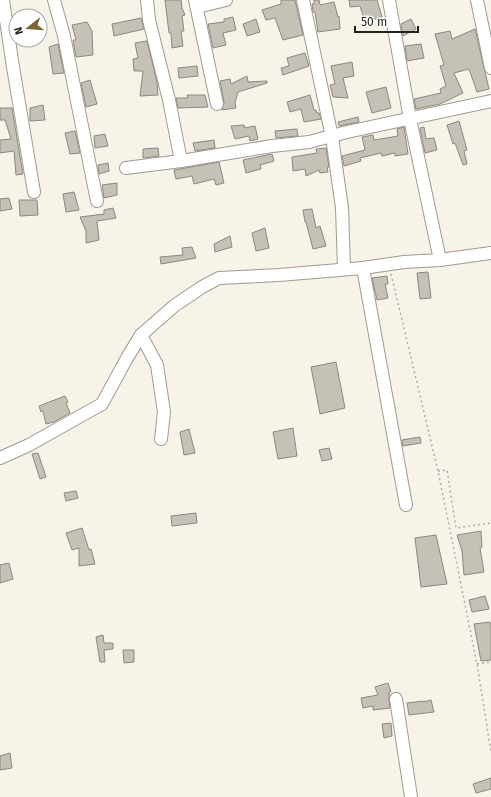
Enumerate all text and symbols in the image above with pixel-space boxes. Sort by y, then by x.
north arrow [8,8,48,48]
scale bar [355,8,418,34]
text: 50 m [361,15,387,29]
text: N [12,25,26,36]

